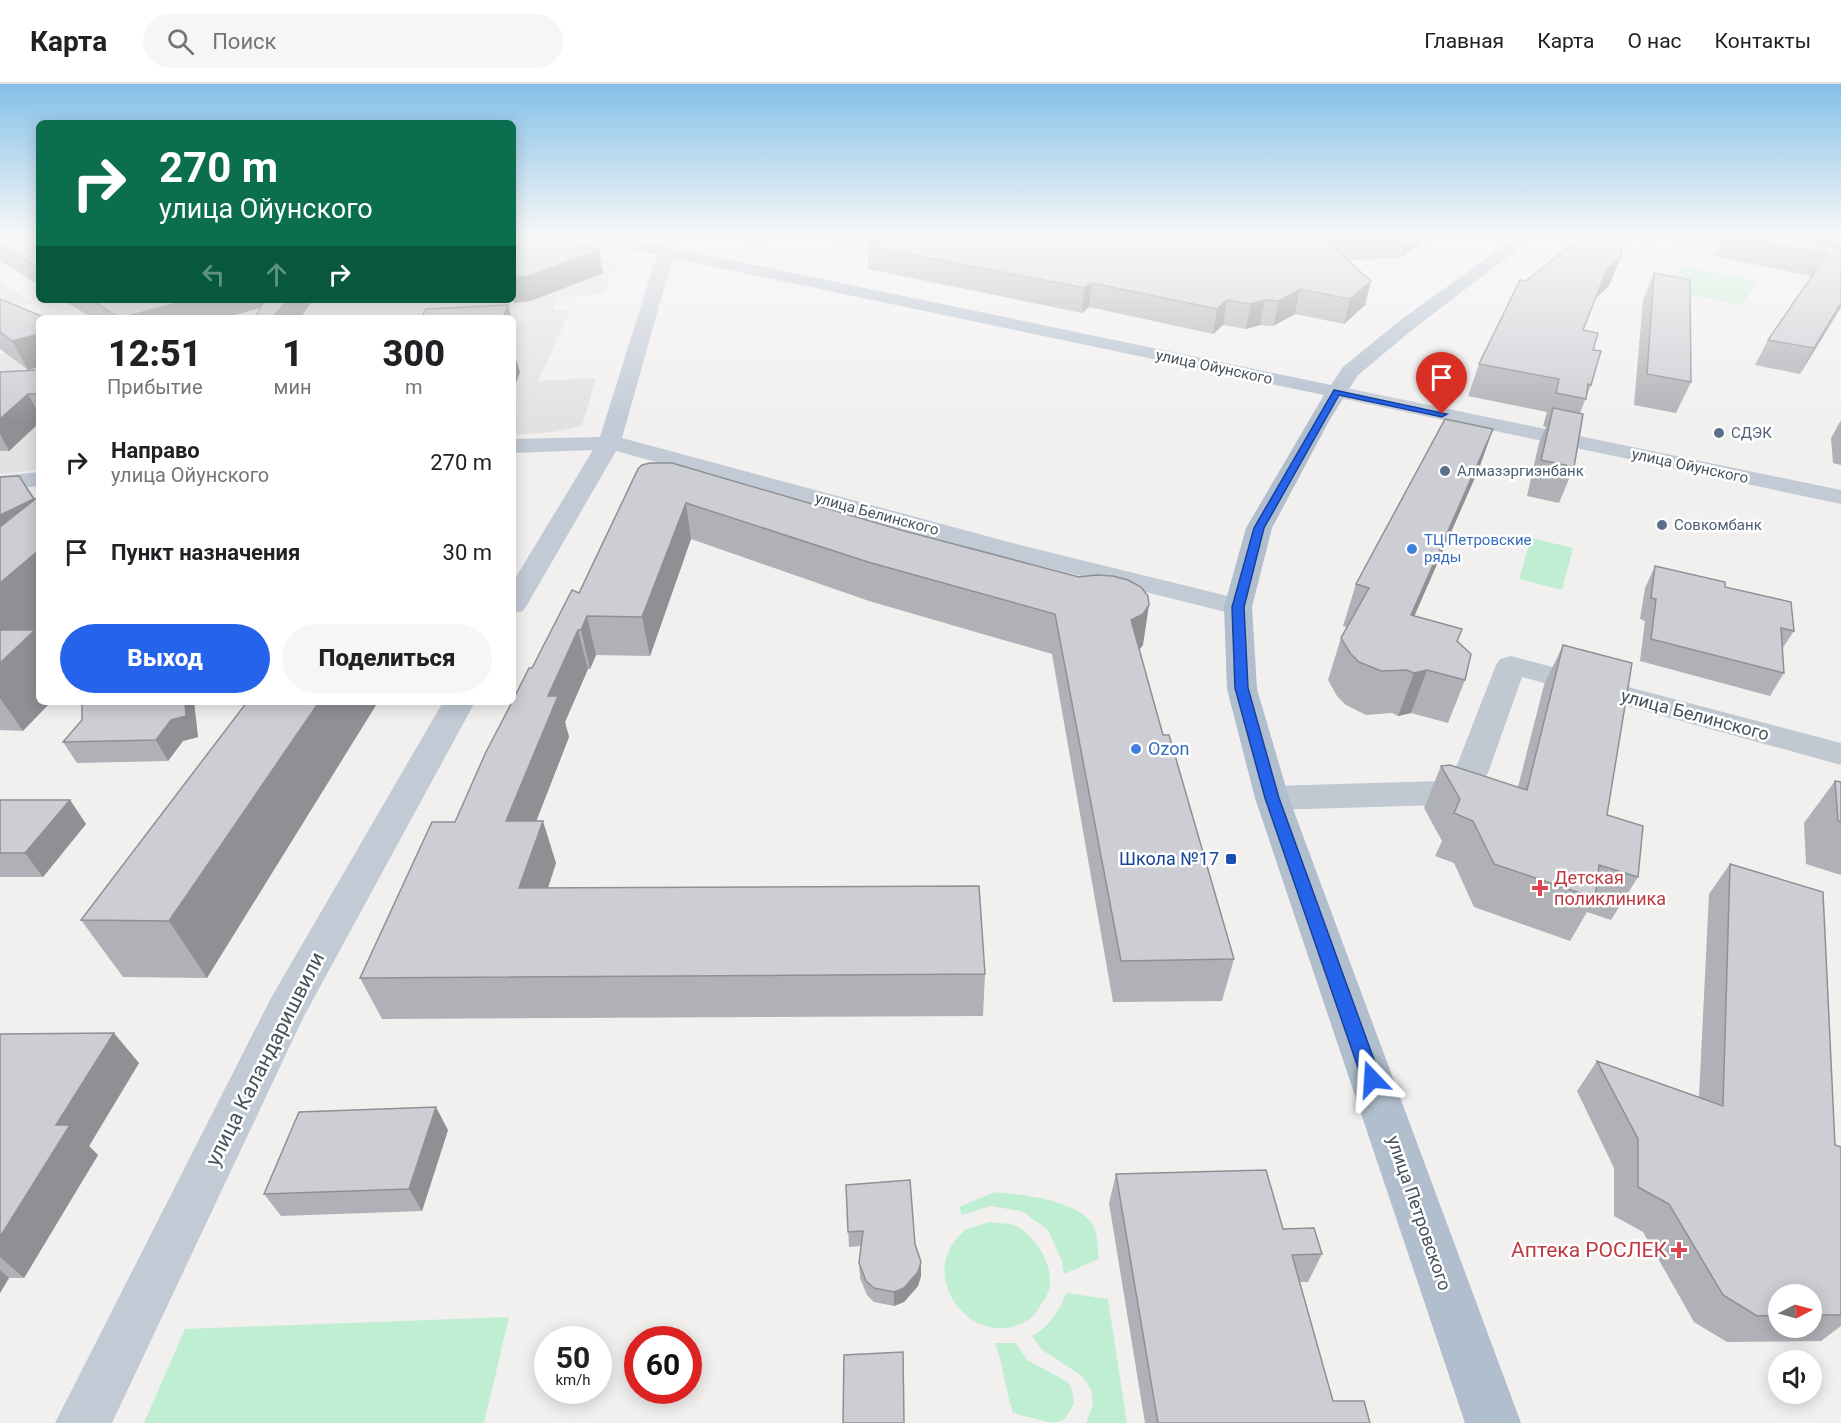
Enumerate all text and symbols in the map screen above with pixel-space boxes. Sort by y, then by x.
search box [143,14,563,68]
text: Карта [30,25,107,58]
icon: search [164,25,197,58]
text: Поиск [212,29,277,54]
text: Главная [1424,29,1504,53]
text: Карта [1537,29,1594,53]
text: О нас [1627,29,1682,53]
text: Контакты [1715,29,1811,53]
text: 270 m [159,143,278,192]
icon: right [60,144,138,222]
text: улица Ойунского [159,193,373,225]
icon: left [197,258,230,291]
icon: ahead [260,258,293,291]
icon: right [323,258,356,291]
text: 12:51 [108,333,202,375]
text: 1 [282,333,303,375]
text: 300 [383,333,445,375]
street label: улица Ойунского [1154,346,1274,388]
pin [1416,352,1467,414]
icon: arrive [1425,361,1458,394]
text: Прибытие [107,375,203,399]
text: мин [274,375,312,399]
text: m [405,375,423,399]
place label: СДЭК [1731,424,1772,442]
marker: СДЭК [1712,426,1726,440]
text: Направо [111,438,200,463]
street label: улица Ойунского [1630,445,1750,487]
icon: right [60,446,93,479]
text: 270 m [430,450,492,475]
place label: Алмазэргиэнбанк [1457,462,1584,480]
text: улица Ойунского [111,463,269,487]
marker: Алмазэргиэнбанк [1438,464,1452,478]
street label: улица Белинского [813,489,941,539]
place label: Совкомбанк [1674,516,1762,534]
marker: Совкомбанк [1655,518,1669,532]
place label: ТЦ Петровские ряды [1424,531,1532,566]
icon: arrive [60,536,93,569]
text: Пункт назначения [111,540,300,565]
text: 30 m [443,540,492,565]
marker: ТЦ Петровские ряды [1405,542,1419,556]
button: Выход [60,624,270,693]
button: Поделиться [282,624,492,693]
street label: улица Белинского [1619,685,1772,744]
place label: Ozon [1148,738,1189,759]
marker: Ozon [1129,742,1143,756]
place label: Школа №17 [1119,848,1219,869]
marker: Школа №17 [1224,852,1238,866]
place label: Детская поликлиника [1554,867,1666,909]
marker: Детская поликлиника [1531,879,1549,897]
street label: улица Каландаришвили [201,948,329,1170]
position arrow [1340,1047,1404,1111]
street label: улица Петровского [1383,1133,1456,1293]
place label: Аптека РОСЛЕК [1511,1238,1667,1262]
marker: Аптека РОСЛЕК [1672,1243,1686,1257]
north arrow [1768,1284,1822,1338]
map controls [1768,1284,1822,1404]
speed limit sign: 60 [624,1326,702,1404]
text: 50 [556,1340,590,1375]
button: sound [1768,1350,1822,1404]
text: km/h [555,1371,591,1389]

